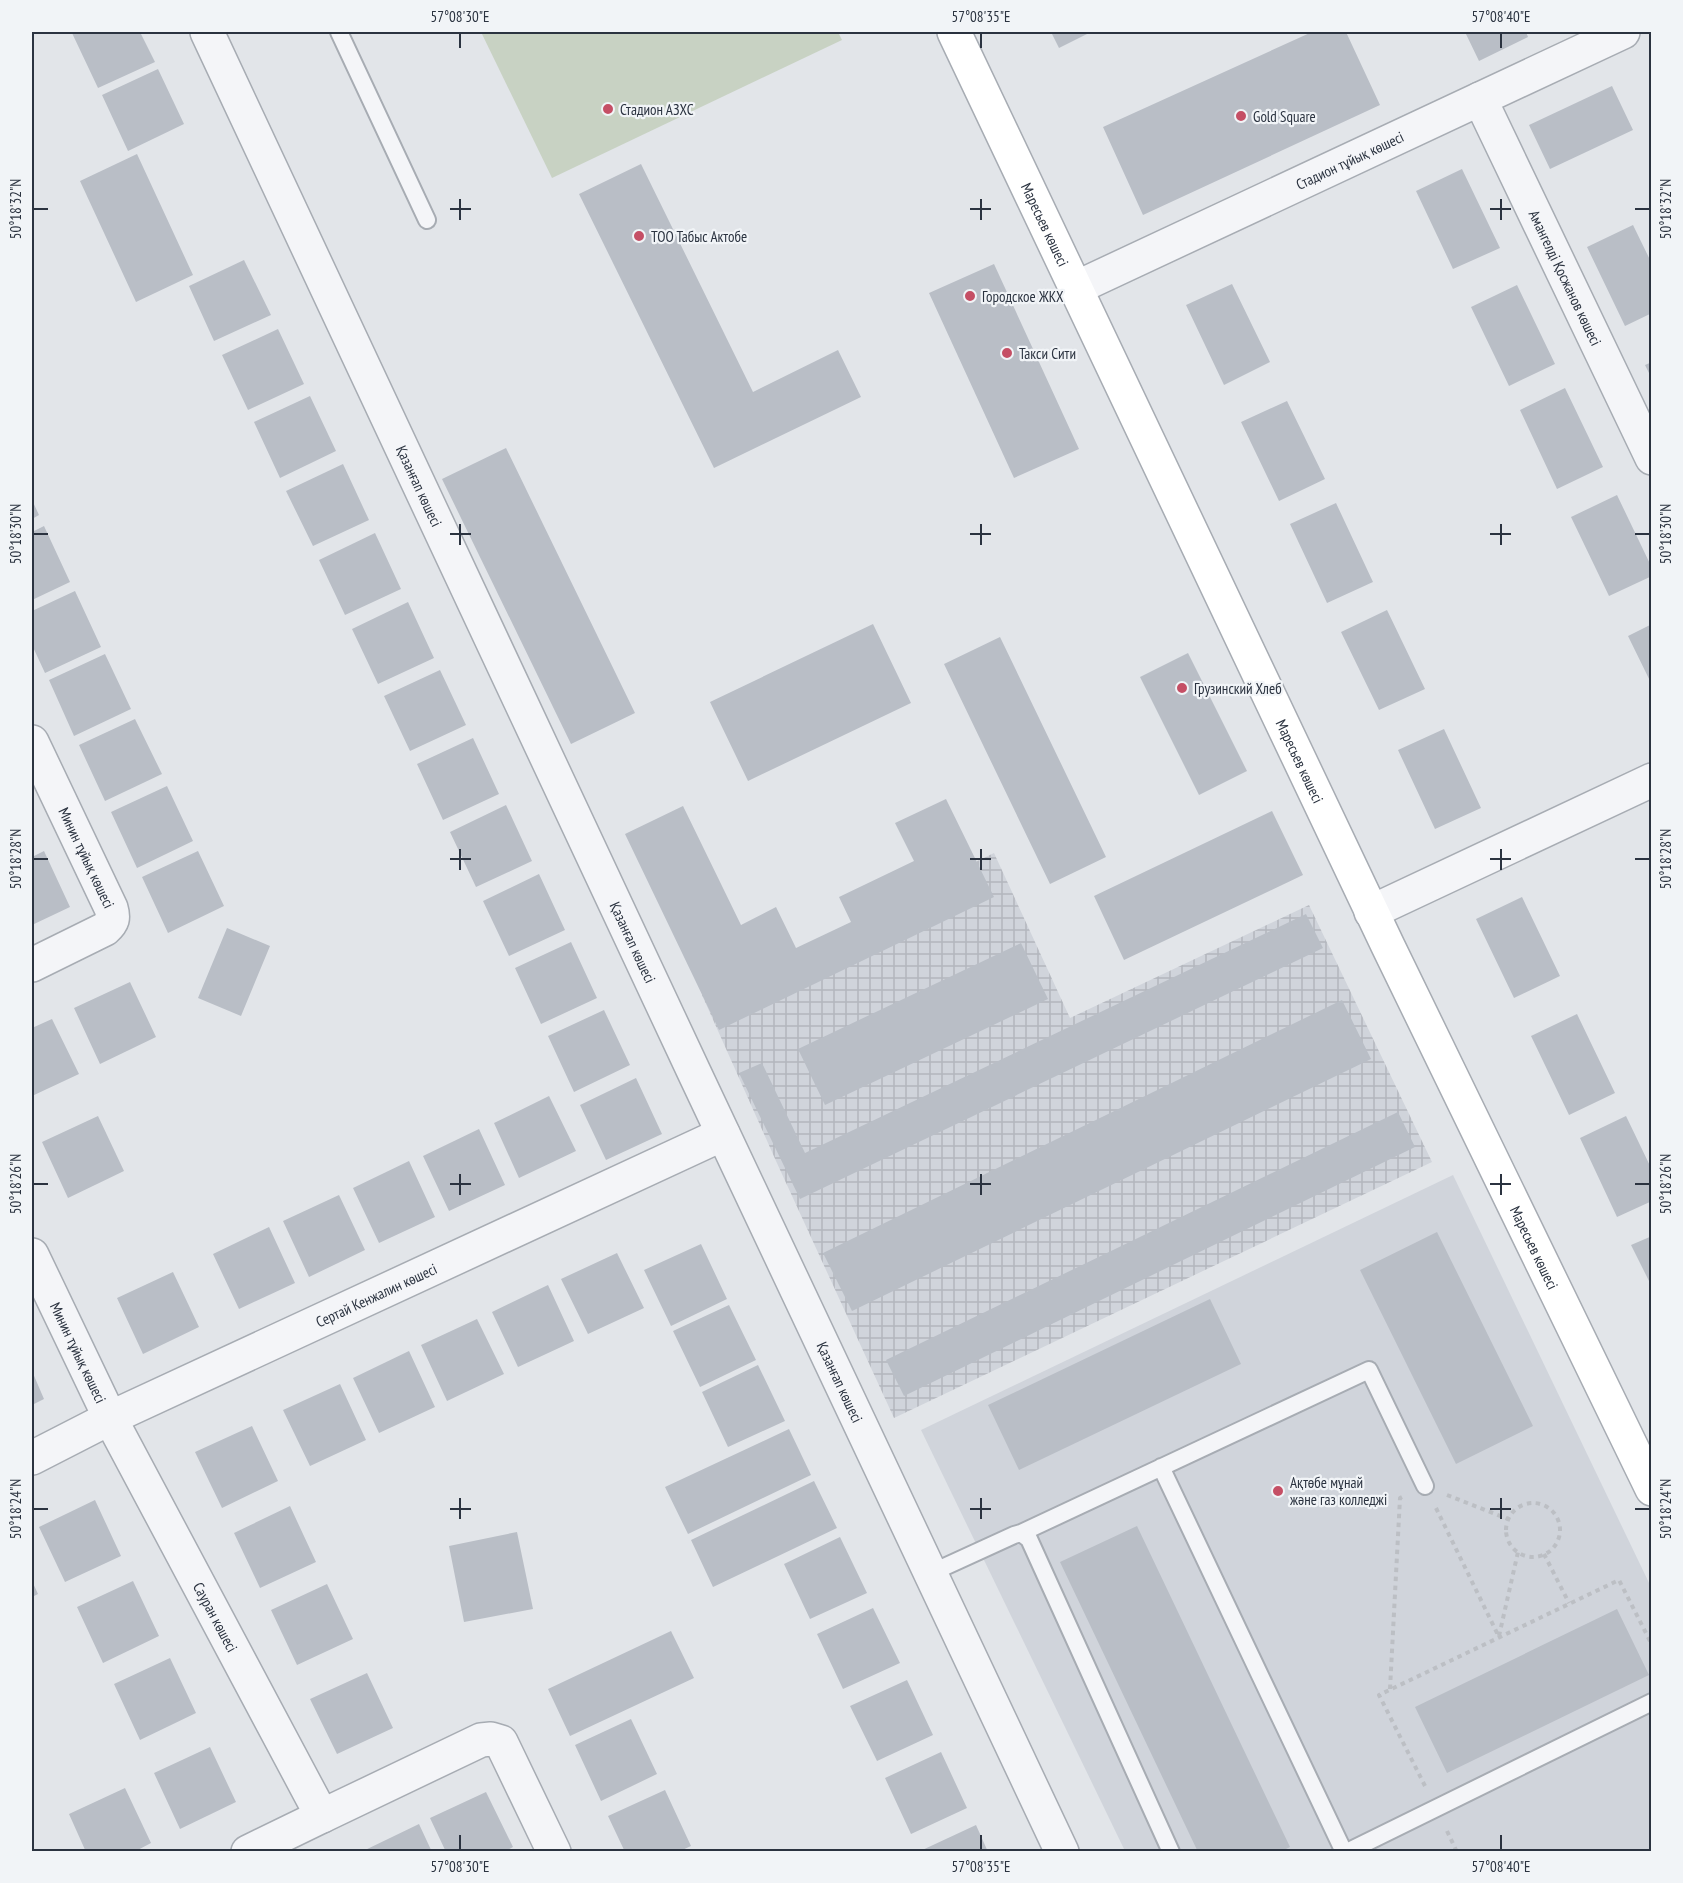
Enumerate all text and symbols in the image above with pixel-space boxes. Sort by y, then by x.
text: 57°08'30"E [430,7,490,26]
text: 57°08'35"E [951,7,1011,26]
text: 57°08'40"E [1471,7,1531,26]
place label: Стадион АЗХС [620,100,694,119]
marker: Стадион АЗХС [601,102,615,116]
place label: Gold Square [1253,107,1316,126]
marker: Gold Square [1234,109,1248,123]
street label: Стадион тұйық көшесі [1293,127,1406,193]
text: 50°18'32"N [6,179,25,239]
text: 50°18'32"N [1656,179,1675,239]
street label: Маресьев көшесі [1017,180,1073,269]
street label: Амангелді Қосжанов көшесі [1525,207,1606,348]
place label: ТОО Табыс Актобе [651,227,747,246]
marker: ТОО Табыс Актобе [632,229,646,243]
place label: Городское ЖКХ [982,287,1064,306]
marker: Городское ЖКХ [963,289,977,303]
place label: Такси Сити [1019,344,1076,363]
marker: Такси Сити [1000,346,1014,360]
street label: Қазанғап көшесі [392,442,447,529]
text: 50°18'30"N [6,504,25,564]
text: 50°18'30"N [1656,504,1675,564]
place label: Грузинский Хлеб [1194,679,1282,698]
marker: Грузинский Хлеб [1175,681,1189,695]
street label: Маресьев көшесі [1272,716,1328,806]
street label: Минин тұйық көшесі [55,804,119,911]
text: 50°18'28"N [6,829,25,889]
text: 50°18'28"N [1656,829,1675,889]
street label: Қазанғап көшесі [606,899,660,986]
text: 50°18'26"N [6,1154,25,1214]
text: 50°18'26"N [1656,1154,1675,1214]
street label: Маресьев көшесі [1506,1203,1563,1292]
street label: Сертай Кенжалин көшесі [313,1258,440,1331]
street label: Минин тұйық көшесі [46,1299,111,1406]
street label: Қазанғап көшесі [813,1338,867,1425]
place label: Ақтөбе мұнай және газ колледжі [1290,1473,1387,1509]
text: 50°18'24"N [6,1479,25,1539]
text: 50°18'24"N [1656,1479,1675,1539]
marker: Ақтөбе мұнай және газ колледжі [1271,1484,1285,1498]
street label: Сауран көшесі [190,1579,242,1655]
text: 57°08'30"E [430,1857,490,1876]
text: 57°08'35"E [951,1857,1011,1876]
text: 57°08'40"E [1471,1857,1531,1876]

